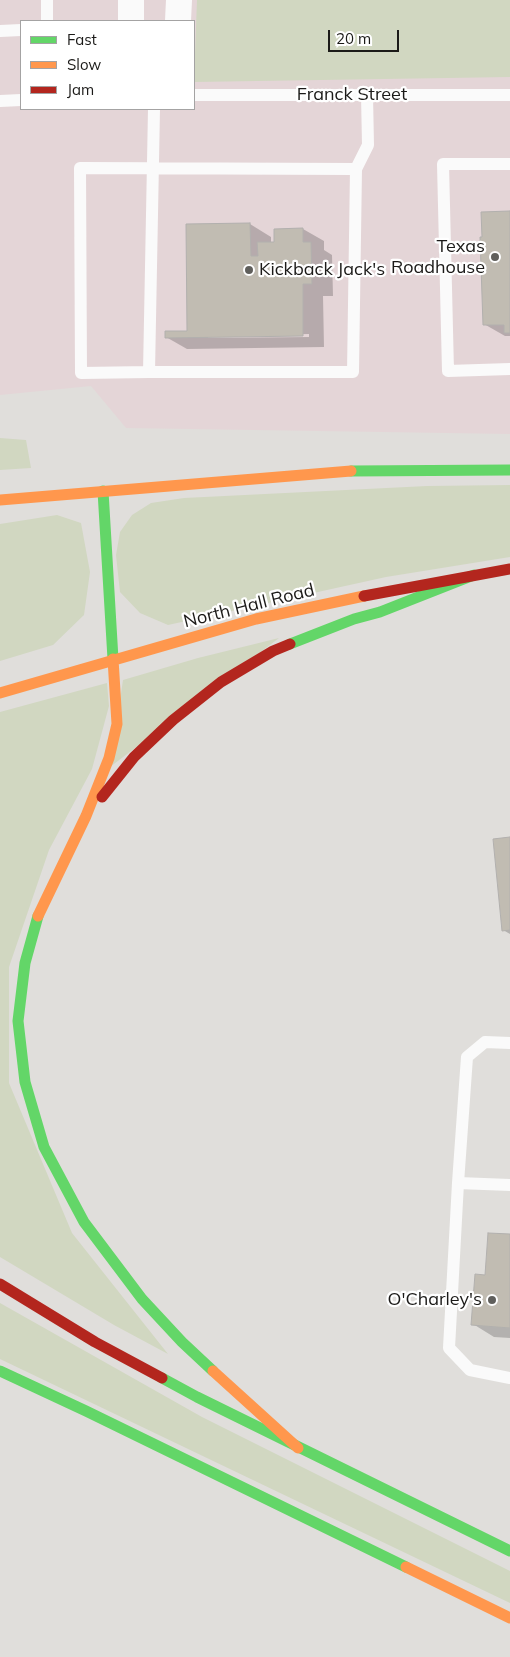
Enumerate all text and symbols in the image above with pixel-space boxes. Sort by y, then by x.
legend [20,20,195,110]
scale bar [330,20,401,52]
text: 20 m [336,29,371,48]
text: Fast [67,30,97,49]
text: Slow [67,55,101,74]
text: Jam [67,80,94,99]
street label: Franck Street [297,84,407,106]
place label: Texas Roadhouse [391,236,485,278]
marker: Texas Roadhouse [489,251,501,263]
place label: Kickback Jack's [259,259,385,281]
marker: Kickback Jack's [243,264,255,276]
street label: North Hall Road [181,579,317,633]
place label: O'Charley's [388,1289,482,1311]
marker: O'Charley's [486,1294,498,1306]

